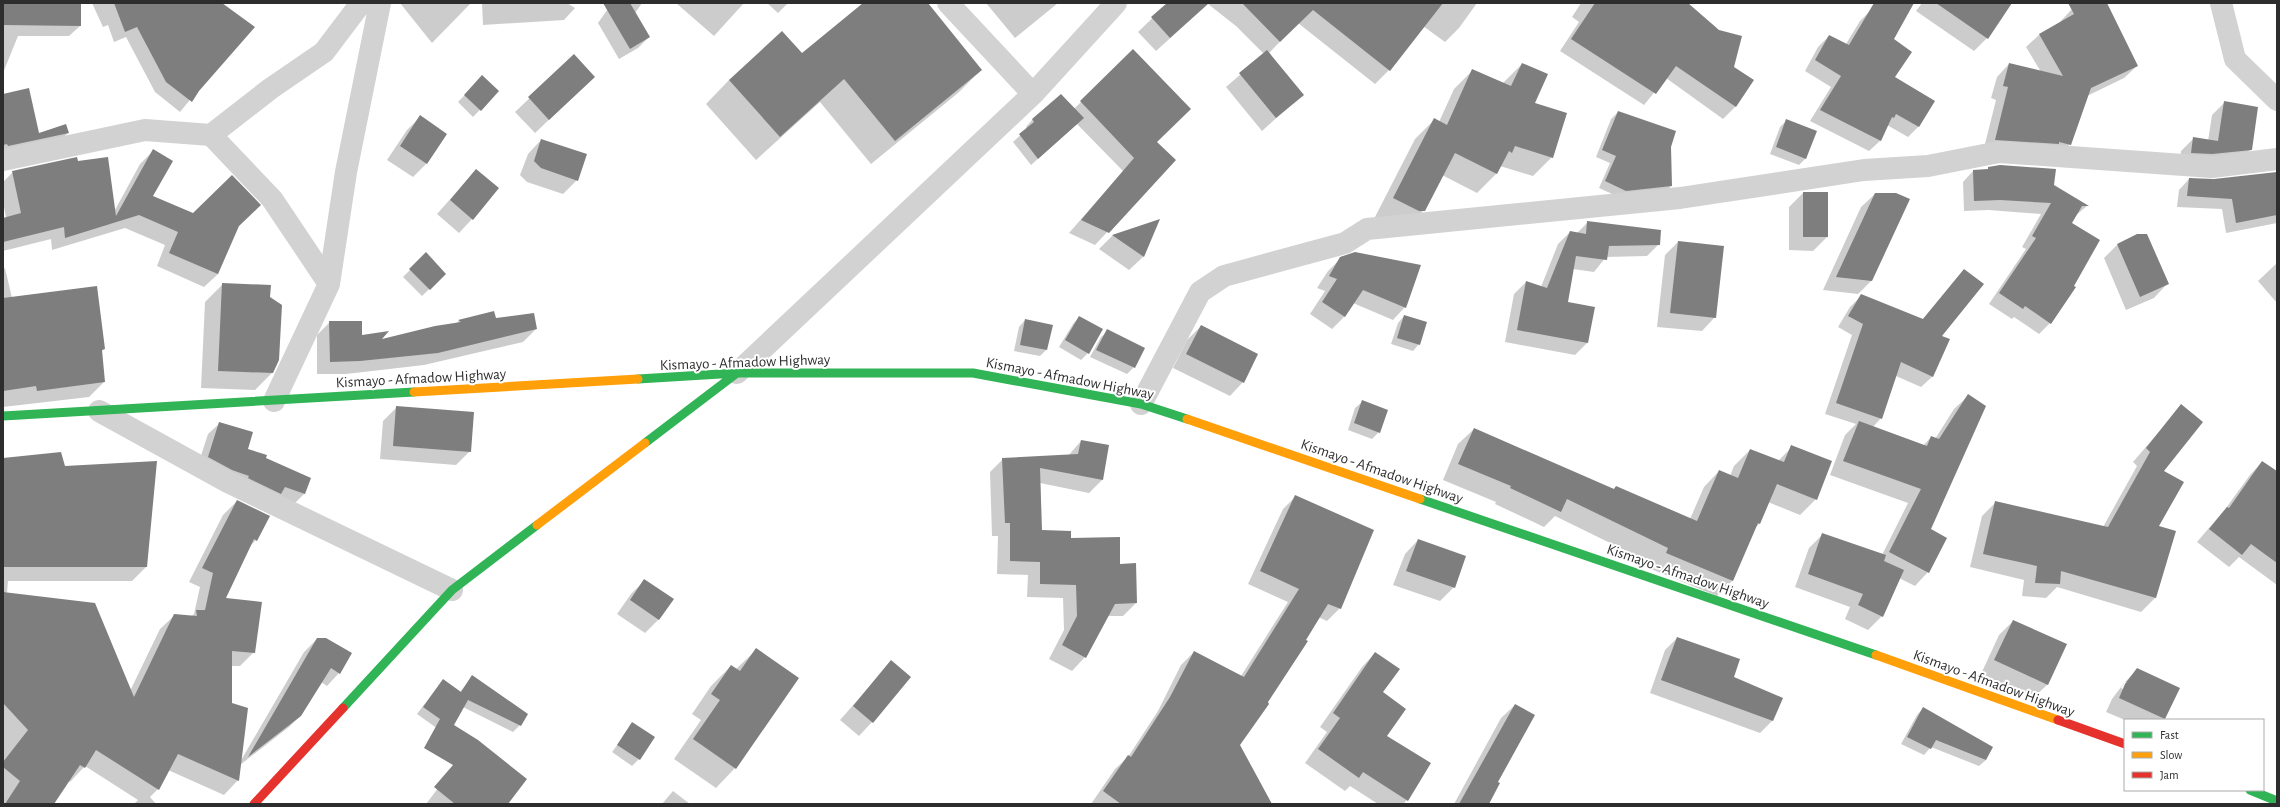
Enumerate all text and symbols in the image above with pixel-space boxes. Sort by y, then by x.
street label: Kismayo - Afmadow Highway [660,352,831,373]
street label: Kismayo - Afmadow Highway [985,355,1156,402]
street label: Kismayo - Afmadow Highway [335,367,507,390]
street label: Kismayo - Afmadow Highway [1299,437,1465,507]
street label: Kismayo - Afmadow Highway [1605,542,1771,612]
street label: Kismayo - Afmadow Highway [1911,647,2077,720]
legend [2124,719,2264,791]
text: Fast [2160,729,2179,741]
text: Slow [2160,749,2182,761]
text: Jam [2160,769,2179,781]

